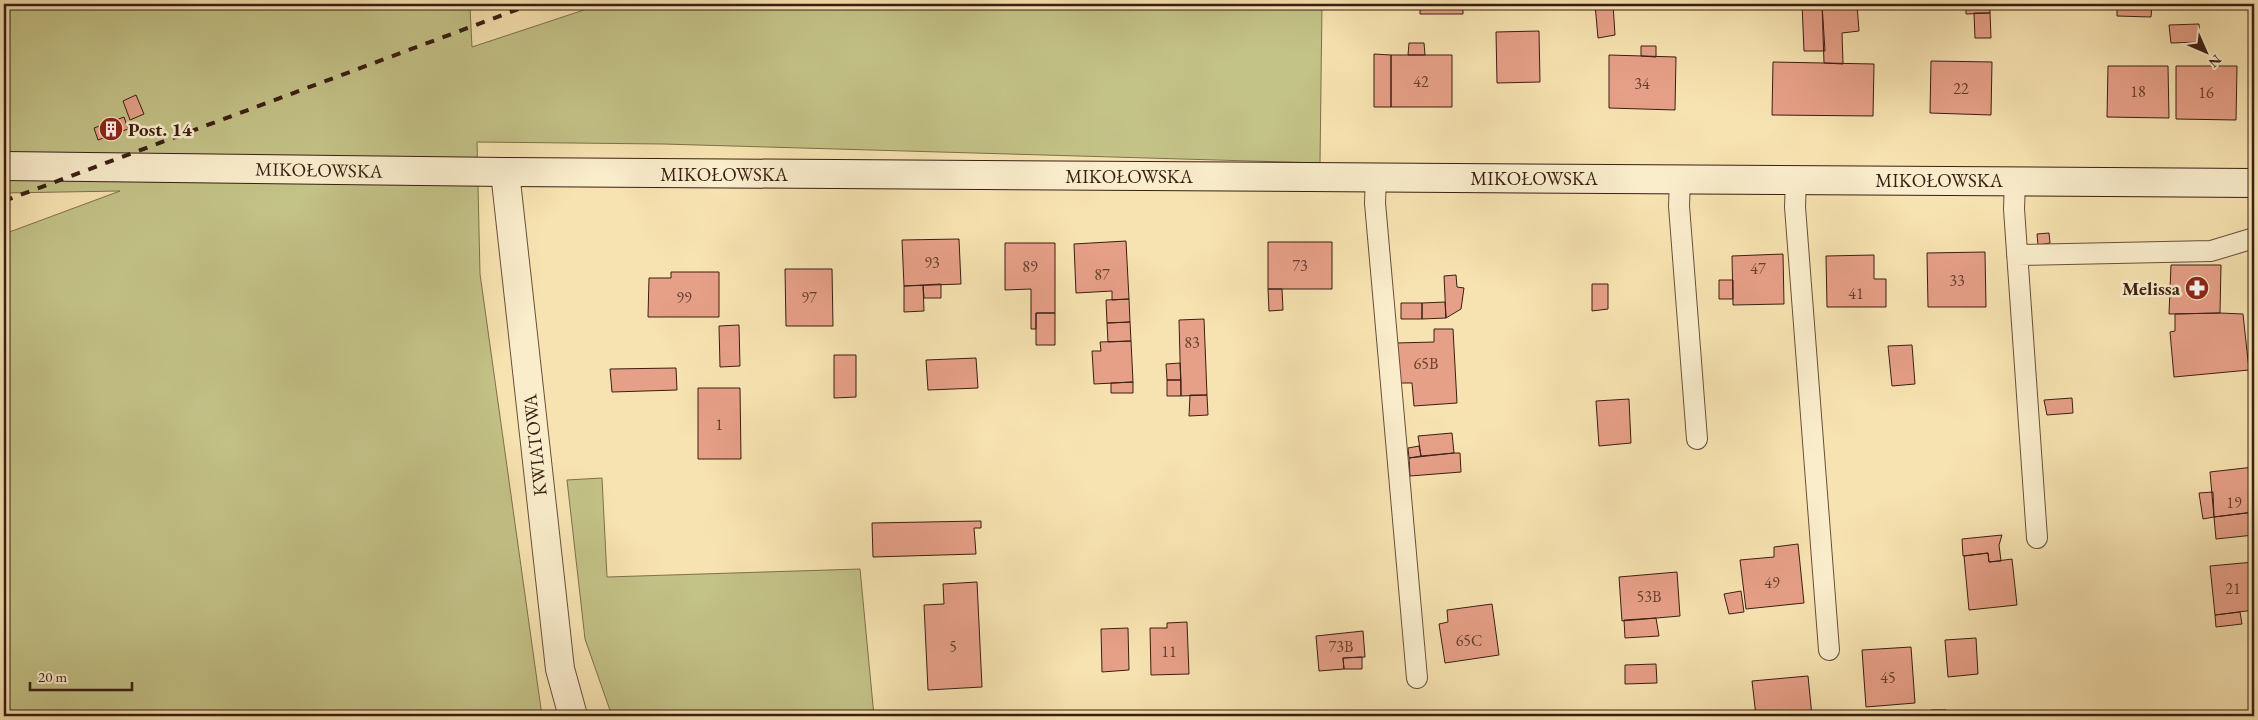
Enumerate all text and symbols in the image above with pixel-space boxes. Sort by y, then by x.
north arrow [2180,28,2230,78]
text: N [2204,51,2226,72]
house number: 42 [1413,71,1429,92]
house number: 34 [1634,73,1650,94]
house number: 22 [1953,78,1969,99]
house number: 18 [2130,81,2146,102]
house number: 16 [2198,82,2214,103]
building icon: Post. 14 [98,116,124,142]
place label: Post. 14 [128,117,193,142]
street label: MIKOŁOWSKA [255,156,384,184]
street label: MIKOŁOWSKA [660,162,789,187]
street label: MIKOŁOWSKA [1065,164,1194,189]
street label: MIKOŁOWSKA [1470,166,1599,191]
street label: MIKOŁOWSKA [1875,168,2004,193]
house number: 93 [924,252,940,273]
house number: 73 [1292,255,1308,276]
house number: 89 [1022,256,1038,277]
house number: 47 [1750,258,1766,279]
house number: 87 [1094,264,1110,285]
house number: 33 [1949,270,1965,291]
pharmacy icon: Melissa [2184,275,2210,301]
place label: Melissa [2122,276,2181,301]
house number: 41 [1848,283,1864,304]
house number: 99 [676,287,692,308]
house number: 97 [801,287,817,308]
house number: 83 [1184,332,1200,353]
house number: 65B [1414,353,1438,374]
street label: KWIATOWA [517,392,553,497]
house number: 1 [715,414,723,435]
house number: 19 [2226,492,2242,513]
house number: 49 [1764,572,1780,593]
house number: 21 [2225,578,2241,599]
house number: 53B [1637,586,1661,607]
house number: 65C [1456,630,1482,651]
house number: 5 [949,636,957,657]
house number: 73B [1329,636,1353,657]
house number: 11 [1161,641,1177,662]
scale bar [30,660,132,692]
text: 20 m [38,667,67,686]
house number: 45 [1880,667,1896,688]

